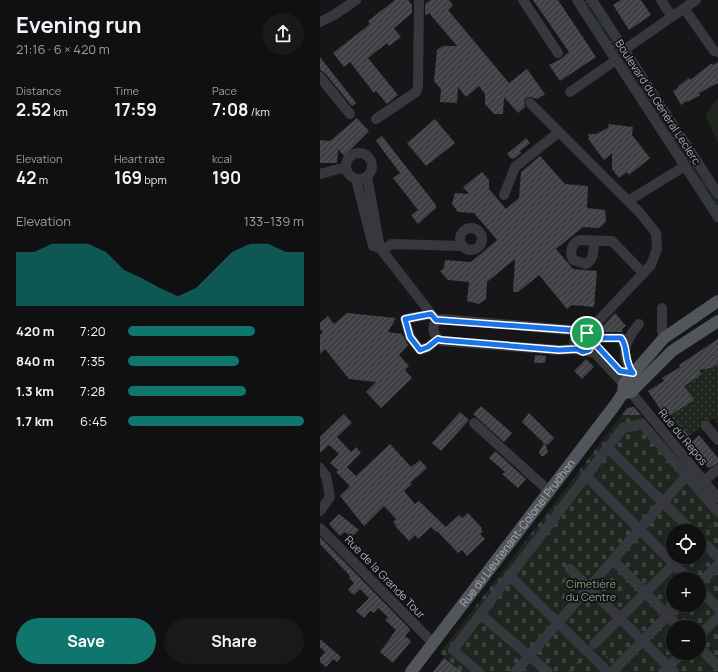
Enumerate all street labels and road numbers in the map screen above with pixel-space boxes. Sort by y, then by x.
street label: Boulevard du Général Leclerc [612,36,705,167]
street label: Rue du Repos [655,405,712,468]
street label: Rue du Lieutenant-Colonel Prudhon [456,456,578,609]
street label: Rue de la Grande Tour [342,532,429,621]

